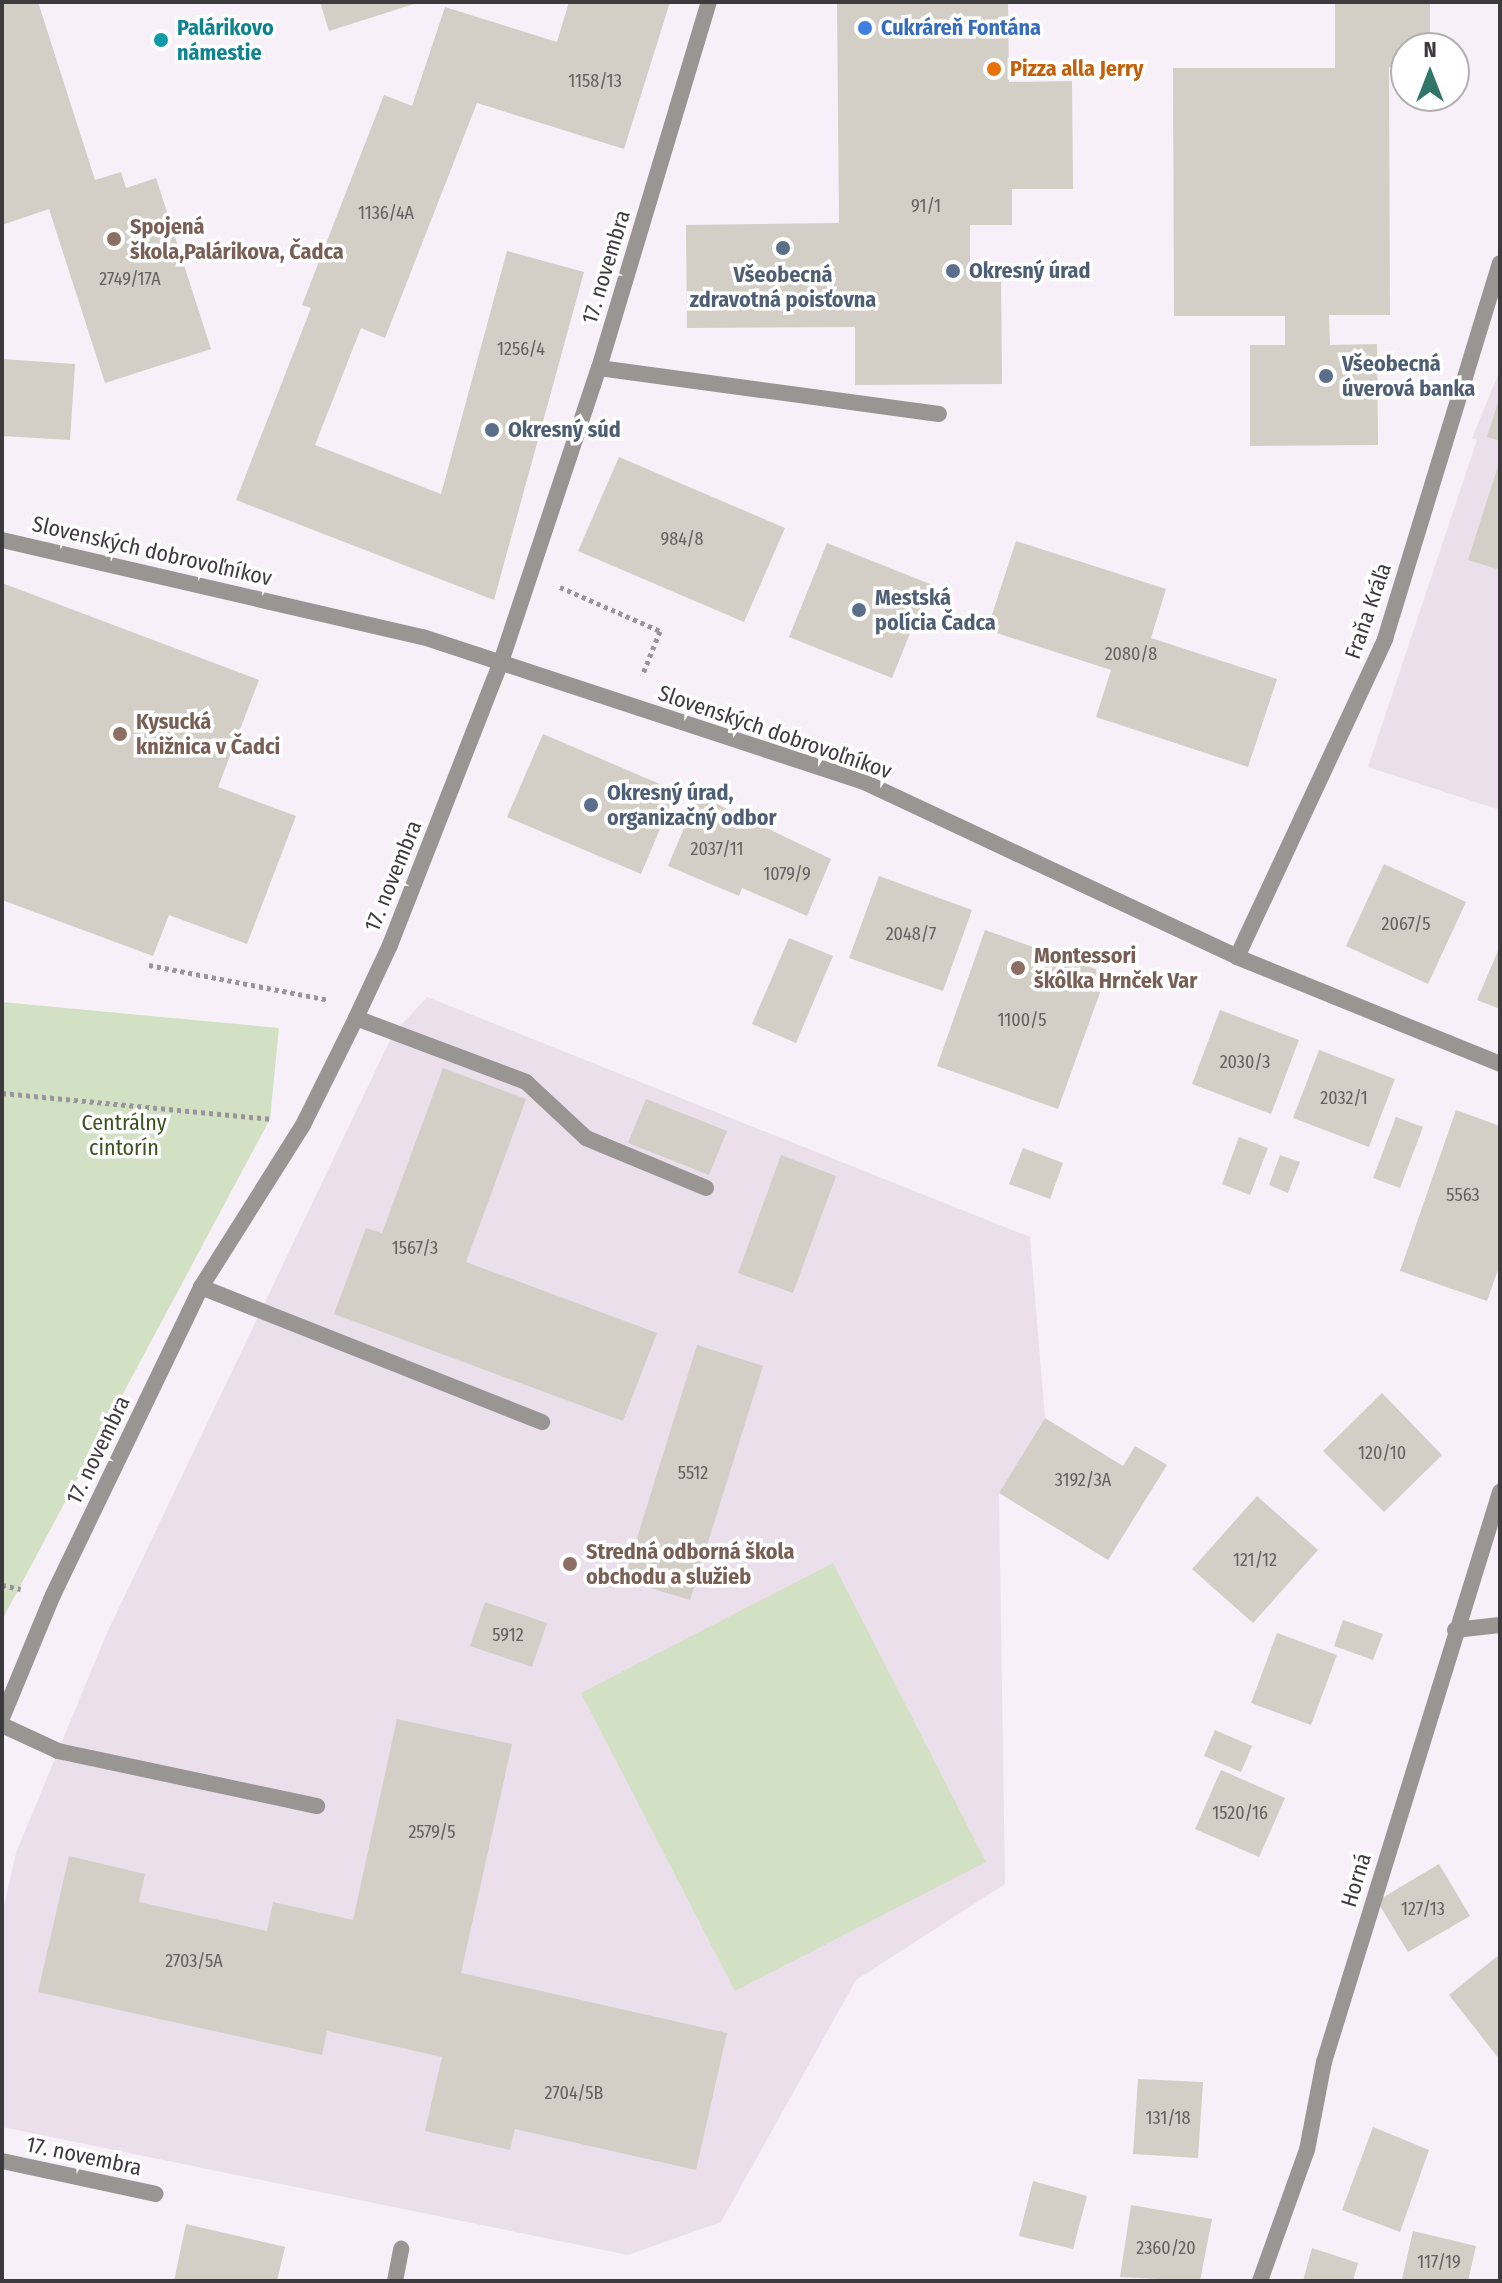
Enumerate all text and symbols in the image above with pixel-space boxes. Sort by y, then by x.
place label: Palárikovo námestie [177,14,274,66]
place label: Cukráreň Fontána [881,15,1041,41]
marker: Cukráreň Fontána [856,19,874,37]
marker: Palárikovo námestie [152,31,170,49]
north arrow [1390,32,1470,112]
text: N [1423,36,1437,63]
place label: Pizza alla Jerry [1010,56,1144,82]
marker: Pizza alla Jerry [985,60,1003,78]
house number: 1158/13 [568,70,622,92]
house number: 91/1 [911,195,941,217]
house number: 1136/4A [358,202,414,224]
street label: 17. novembra [576,207,636,327]
place label: Spojená škola,Palárikova, Čadca [130,213,344,264]
marker: Spojená škola,Palárikova, Čadca [105,230,123,248]
marker: Všeobecná zdravotná poisťovna [774,239,792,257]
place label: Okresný úrad [969,258,1090,284]
place label: Všeobecná zdravotná poisťovna [690,261,876,312]
marker: Okresný úrad [944,262,962,280]
house number: 2749/17A [99,268,161,290]
house number: 1256/4 [497,338,545,360]
place label: Všeobecná úverová banka [1342,350,1475,402]
marker: Všeobecná úverová banka [1317,367,1335,385]
place label: Okresný súd [508,417,621,443]
marker: Okresný súd [483,421,501,439]
street label: Slovenských dobrovoľníkov [30,511,274,591]
house number: 984/8 [660,528,704,550]
street label: Fraňa Kráľa [1339,560,1397,662]
place label: Mestská polícia Čadca [875,584,996,636]
marker: Mestská polícia Čadca [850,601,868,619]
house number: 2080/8 [1105,643,1157,665]
street label: Slovenských dobrovoľníkov [655,680,895,784]
place label: Kysucká knižnica v Čadci [136,708,280,760]
marker: Kysucká knižnica v Čadci [111,725,129,743]
place label: Okresný úrad, organizačný odbor [607,779,777,830]
marker: Okresný úrad, organizačný odbor [582,796,600,814]
street label: 17. novembra [359,817,427,935]
house number: 2037/11 [691,838,743,860]
house number: 1079/9 [763,863,811,885]
house number: 2067/5 [1382,913,1430,935]
house number: 2048/7 [886,923,936,945]
place label: Montessori škôlka Hrnček Var [1034,942,1197,994]
marker: Montessori škôlka Hrnček Var [1009,959,1027,977]
house number: 1100/5 [998,1009,1046,1031]
house number: 2030/3 [1220,1051,1270,1073]
house number: 2032/1 [1320,1087,1368,1109]
park label: Centrálny cintorín [81,1109,167,1160]
house number: 5563 [1446,1184,1480,1206]
house number: 1567/3 [392,1237,438,1259]
street label: 17. novembra [60,1391,136,1509]
house number: 120/10 [1358,1442,1406,1464]
house number: 5512 [678,1462,708,1484]
house number: 3192/3A [1055,1469,1111,1491]
place label: Stredná odborná škola obchodu a služieb [586,1538,794,1590]
house number: 121/12 [1233,1549,1277,1571]
marker: Stredná odborná škola obchodu a služieb [561,1555,579,1573]
house number: 5912 [492,1624,524,1646]
house number: 1520/16 [1212,1802,1268,1824]
house number: 2579/5 [408,1821,456,1843]
street label: Horná [1335,1850,1377,1910]
house number: 127/13 [1401,1898,1445,1920]
house number: 2703/5A [165,1950,223,1972]
house number: 2704/5B [545,2082,603,2104]
house number: 131/18 [1145,2107,1191,2129]
street label: 17. novembra [24,2131,144,2181]
house number: 2360/20 [1136,2237,1196,2259]
house number: 117/19 [1417,2251,1461,2273]

